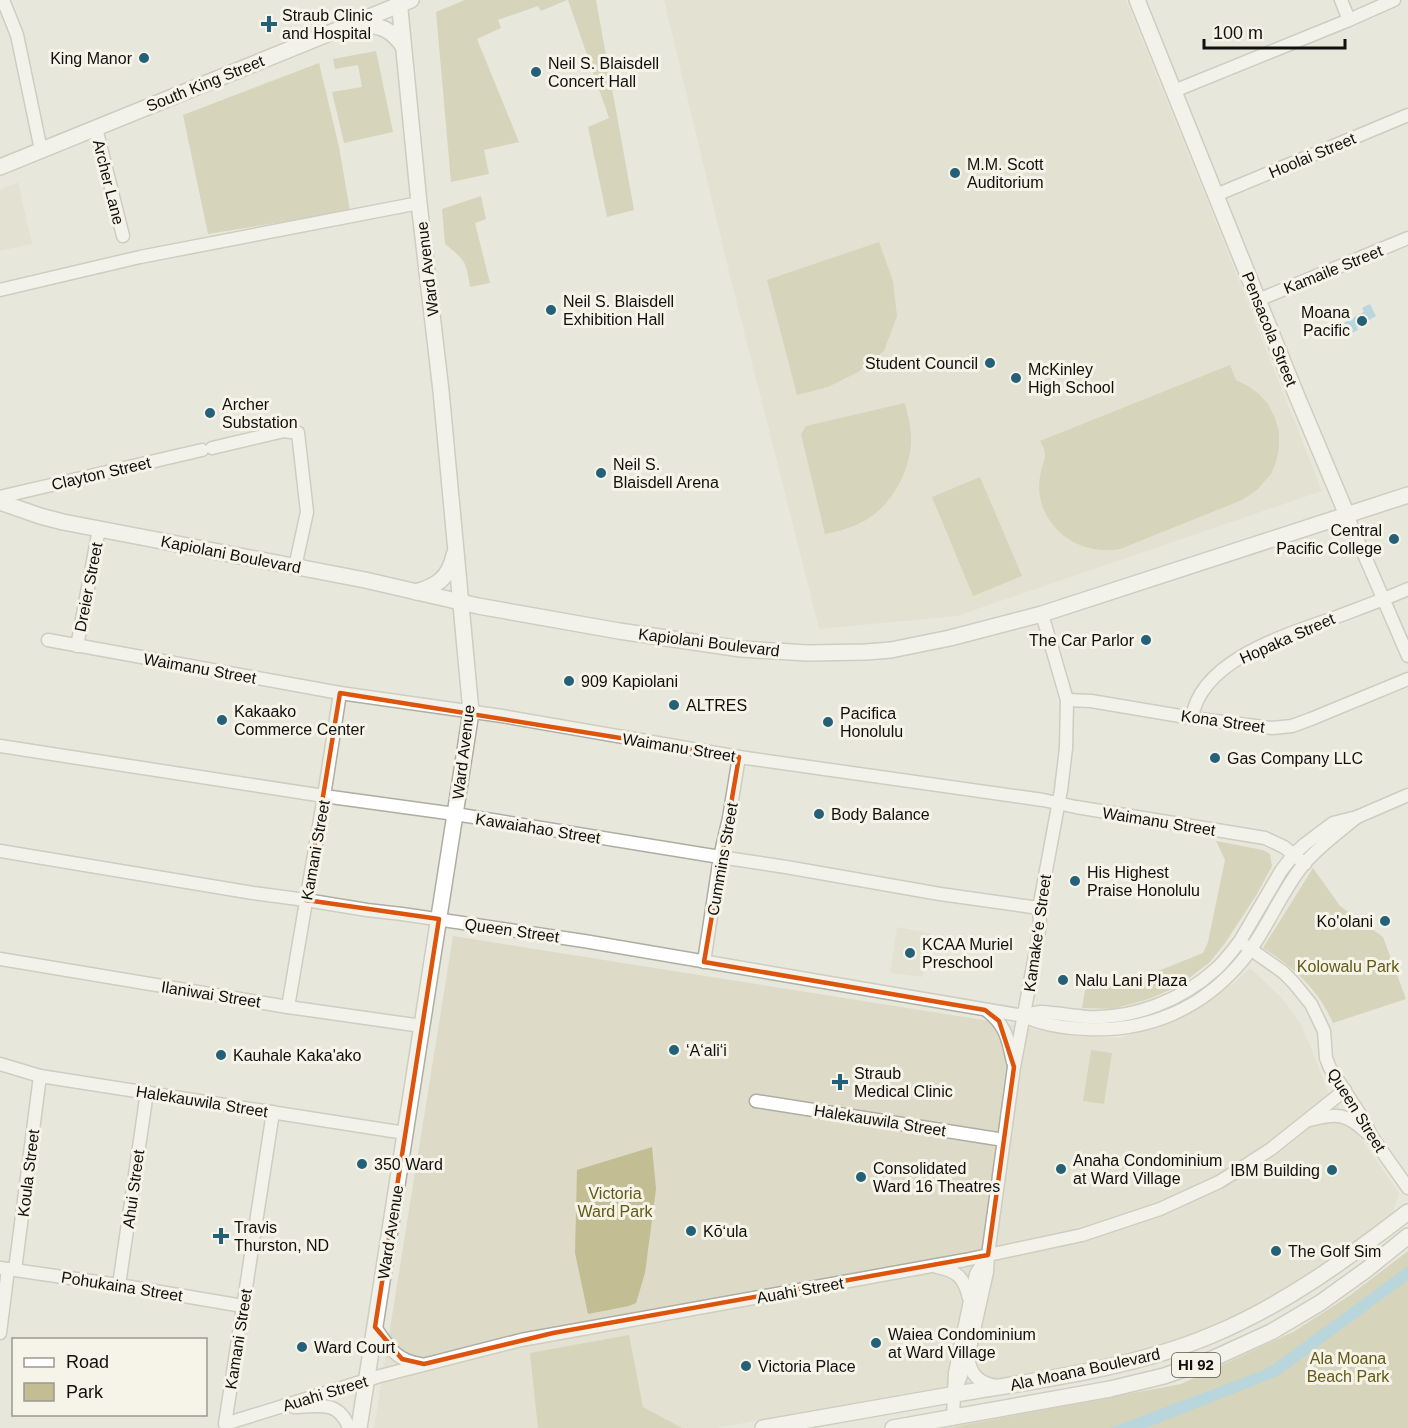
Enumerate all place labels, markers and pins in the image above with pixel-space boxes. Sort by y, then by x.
place label: Straub Clinic and Hospital [282,7,373,42]
marker: Straub Clinic and Hospital [260,15,278,33]
place label: King Manor [50,50,133,67]
marker: King Manor [137,51,151,65]
place label: Neil S. Blaisdell Concert Hall [548,55,659,90]
marker: Neil S. Blaisdell Concert Hall [529,65,543,79]
place label: M.M. Scott Auditorium [967,156,1044,191]
marker: M.M. Scott Auditorium [948,166,962,180]
place label: Neil S. Blaisdell Exhibition Hall [563,293,674,328]
marker: Neil S. Blaisdell Exhibition Hall [544,303,558,317]
place label: Moana Pacific [1301,304,1350,339]
marker: Moana Pacific [1355,314,1369,328]
place label: Student Council [865,355,978,372]
marker: Student Council [983,356,997,370]
place label: McKinley High School [1028,361,1114,396]
marker: McKinley High School [1009,371,1023,385]
place label: Archer Substation [222,396,298,431]
marker: Archer Substation [203,406,217,420]
place label: Neil S. Blaisdell Arena [613,456,719,491]
marker: Neil S. Blaisdell Arena [594,466,608,480]
place label: Central Pacific College [1276,522,1382,557]
marker: Central Pacific College [1387,532,1401,546]
place label: The Car Parlor [1029,632,1135,649]
marker: The Car Parlor [1139,633,1153,647]
place label: 909 Kapiolani [581,673,678,690]
marker: 909 Kapiolani [562,674,576,688]
place label: ALTRES [686,697,747,714]
marker: ALTRES [667,698,681,712]
place label: Kakaako Commerce Center [234,703,365,738]
place label: Pacifica Honolulu [840,705,903,740]
marker: Kakaako Commerce Center [215,713,229,727]
marker: Pacifica Honolulu [821,715,835,729]
place label: Gas Company LLC [1227,750,1363,767]
marker: Gas Company LLC [1208,751,1222,765]
place label: Body Balance [831,806,930,823]
marker: Body Balance [812,807,826,821]
place label: His Highest Praise Honolulu [1087,864,1200,899]
marker: His Highest Praise Honolulu [1068,874,1082,888]
place label: Ko'olani [1317,913,1373,930]
marker: Ko'olani [1378,914,1392,928]
place label: KCAA Muriel Preschool [922,936,1013,971]
marker: KCAA Muriel Preschool [903,946,917,960]
place label: Nalu Lani Plaza [1075,972,1187,989]
marker: Nalu Lani Plaza [1056,973,1070,987]
place label: ‘A‘ali‘i [686,1042,727,1059]
marker: ‘A‘ali‘i [667,1043,681,1057]
place label: Kauhale Kaka'ako [233,1047,362,1064]
marker: Kauhale Kaka'ako [214,1048,228,1062]
place label: Straub Medical Clinic [854,1065,953,1100]
marker: Straub Medical Clinic [831,1073,849,1091]
place label: Anaha Condominium at Ward Village [1073,1152,1222,1187]
place label: 350 Ward [374,1156,443,1173]
marker: 350 Ward [355,1157,369,1171]
place label: Consolidated Ward 16 Theatres [873,1160,1000,1195]
marker: Anaha Condominium at Ward Village [1054,1162,1068,1176]
place label: IBM Building [1230,1162,1320,1179]
marker: IBM Building [1325,1163,1339,1177]
marker: Consolidated Ward 16 Theatres [854,1170,868,1184]
place label: Travis Thurston, ND [234,1219,329,1254]
place label: Kōʻula [703,1223,748,1240]
marker: Kōʻula [684,1224,698,1238]
marker: Travis Thurston, ND [212,1227,230,1245]
place label: The Golf Sim [1288,1243,1381,1260]
marker: The Golf Sim [1269,1244,1283,1258]
place label: Waiea Condominium at Ward Village [888,1326,1036,1361]
marker: Waiea Condominium at Ward Village [869,1336,883,1350]
place label: Ward Court [314,1339,396,1356]
marker: Ward Court [295,1340,309,1354]
place label: Victoria Place [758,1358,856,1375]
marker: Victoria Place [739,1359,753,1373]

